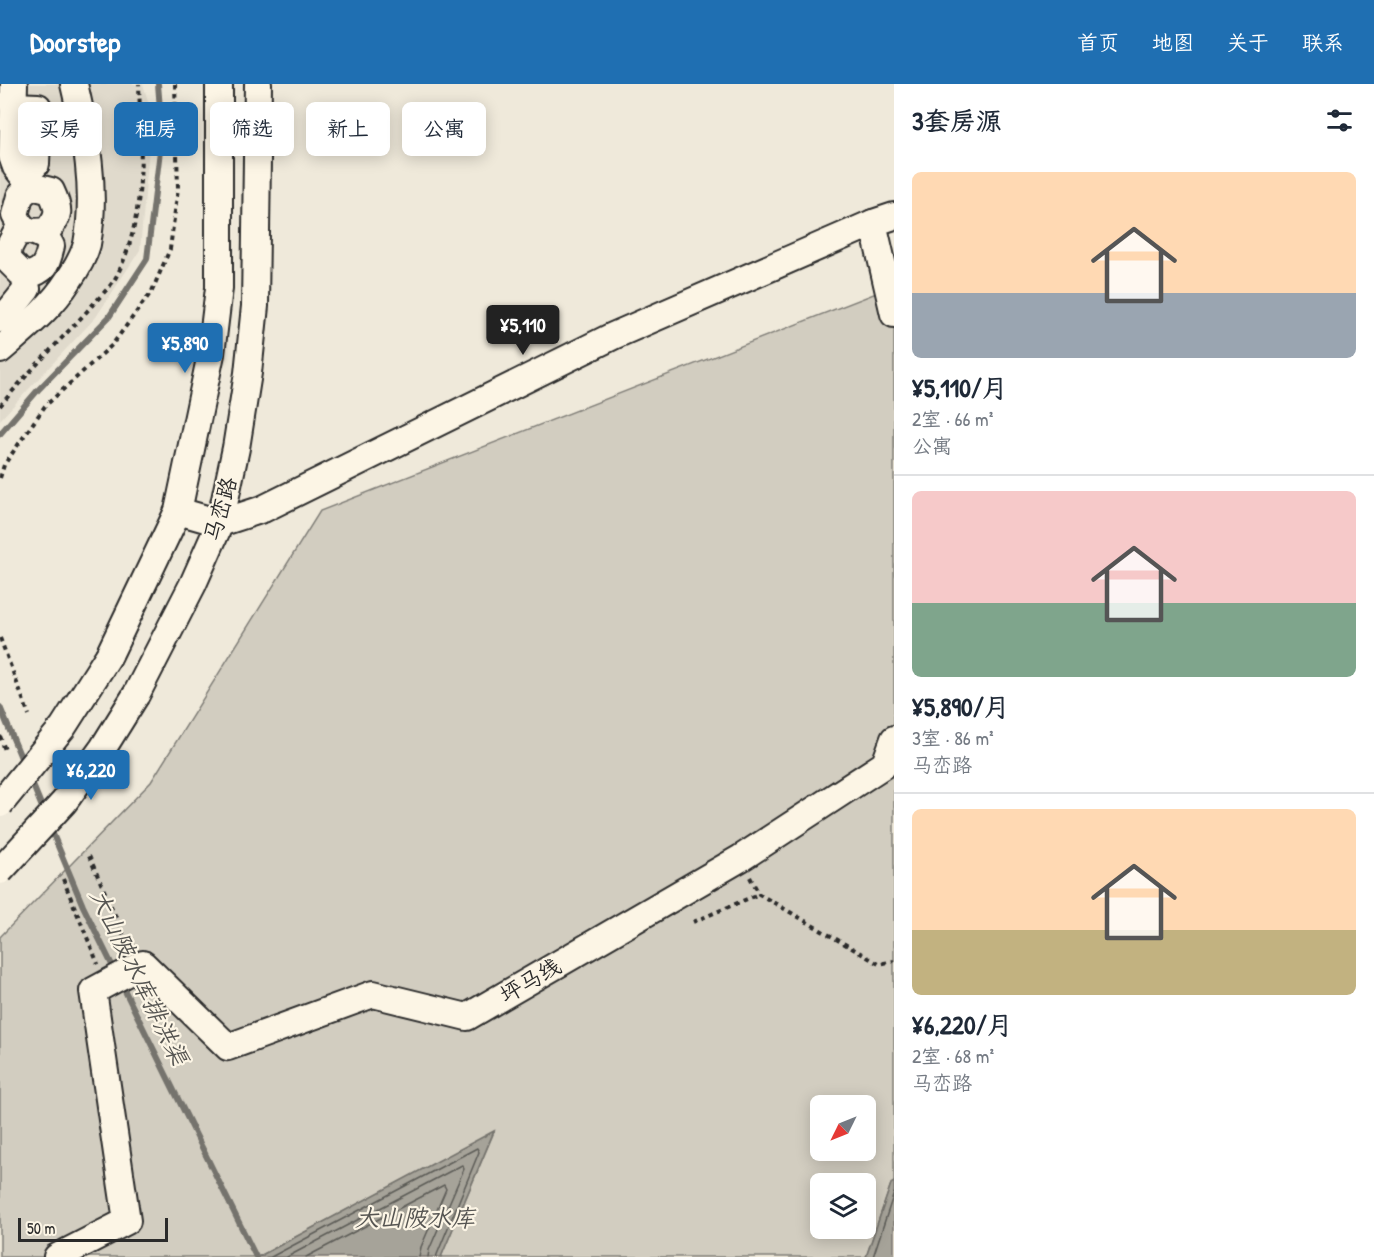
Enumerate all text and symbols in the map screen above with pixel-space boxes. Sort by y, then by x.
text: Doorstep [30,23,120,61]
text: 首页 [1077,28,1119,57]
text: 地图 [1152,28,1194,57]
text: 关于 [1227,28,1269,57]
text: 联系 [1302,28,1344,57]
chip: 买房 [18,102,102,156]
chip: 租房 [114,102,198,156]
chip: 筛选 [210,102,294,156]
chip: 新上 [306,102,390,156]
chip: 公寓 [402,102,486,156]
text: 3套房源 [912,103,1002,138]
icon: filters [1323,104,1356,137]
icon: home [1080,211,1188,319]
pin: ¥5,110 [474,305,572,356]
text: ¥5,110 [500,311,546,338]
pin: ¥5,890 [136,323,234,374]
text: ¥5,890 [162,329,208,356]
text: ¥5,110/月 [912,370,1008,405]
text: 2室 · 66 m² [912,405,993,432]
text: 公寓 [912,432,952,459]
street label: 马峦路 [196,473,244,545]
icon: home [1080,530,1188,638]
text: ¥5,890/月 [912,689,1010,724]
text: 3室 · 86 m² [912,724,994,751]
pin: ¥6,220 [42,750,140,801]
text: 马峦路 [912,751,972,778]
text: ¥6,220 [67,756,115,783]
icon: home [1080,848,1188,956]
water label: 大山陂水库排洪渠 [83,883,197,1072]
street label: 坪马线 [494,951,566,1009]
text: ¥6,220/月 [912,1007,1013,1042]
text: 2室 · 68 m² [912,1042,994,1069]
text: 马峦路 [912,1069,972,1096]
north arrow [810,1095,876,1161]
map controls [810,1095,876,1239]
button: layers [810,1173,876,1239]
water label: 大山陂水库 [355,1201,477,1233]
scale bar [18,1215,168,1242]
text: 50 m [27,1217,56,1239]

